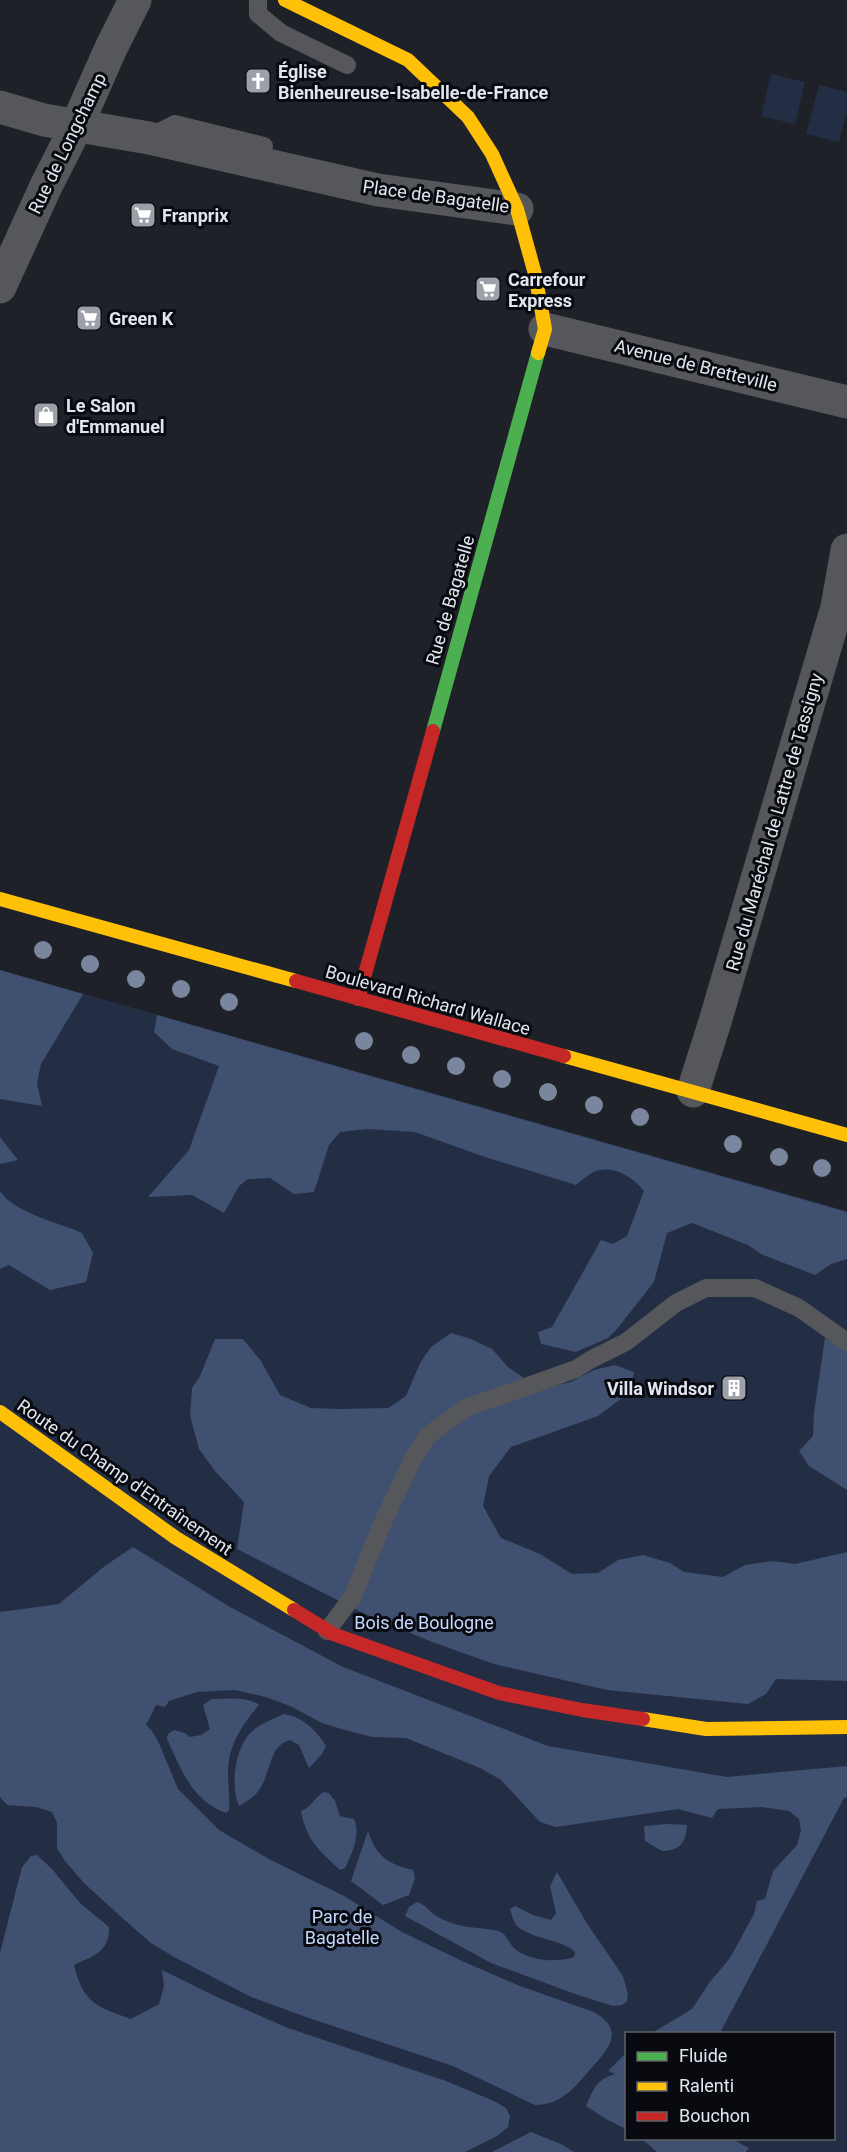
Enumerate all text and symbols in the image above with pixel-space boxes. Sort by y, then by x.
place label: Église Bienheureuse-Isabelle-de-France [278,61,549,103]
church icon: Église Bienheureuse-Isabelle-de-France [243,66,273,96]
street label: Rue de Longchamp [24,69,110,217]
street label: Place de Bagatelle [361,175,511,217]
supermarket icon: Franprix [128,200,158,230]
place label: Franprix [162,205,229,226]
place label: Carrefour Express [508,269,586,311]
supermarket icon: Carrefour Express [473,274,503,304]
supermarket icon: Green K [74,303,104,333]
place label: Green K [109,308,174,329]
street label: Avenue de Bretteville [613,335,779,395]
place label: Le Salon d'Emmanuel [66,395,165,437]
shop icon: Le Salon d'Emmanuel [31,400,61,430]
street label: Rue de Bagatelle [421,533,479,667]
street label: Rue du Maréchal de Lattre de Tassigny [721,670,827,973]
street label: Boulevard Richard Wallace [323,961,533,1039]
building icon: Villa Windsor [719,1373,749,1403]
place label: Villa Windsor [607,1378,714,1399]
street label: Route du Champ d'Entraînement [14,1395,237,1560]
park label: Bois de Boulogne [354,1612,494,1633]
park label: Parc de Bagatelle [305,1906,379,1948]
legend [625,2032,835,2140]
text: Fluide [679,2045,727,2066]
text: Ralenti [679,2075,734,2096]
text: Bouchon [679,2105,750,2126]

